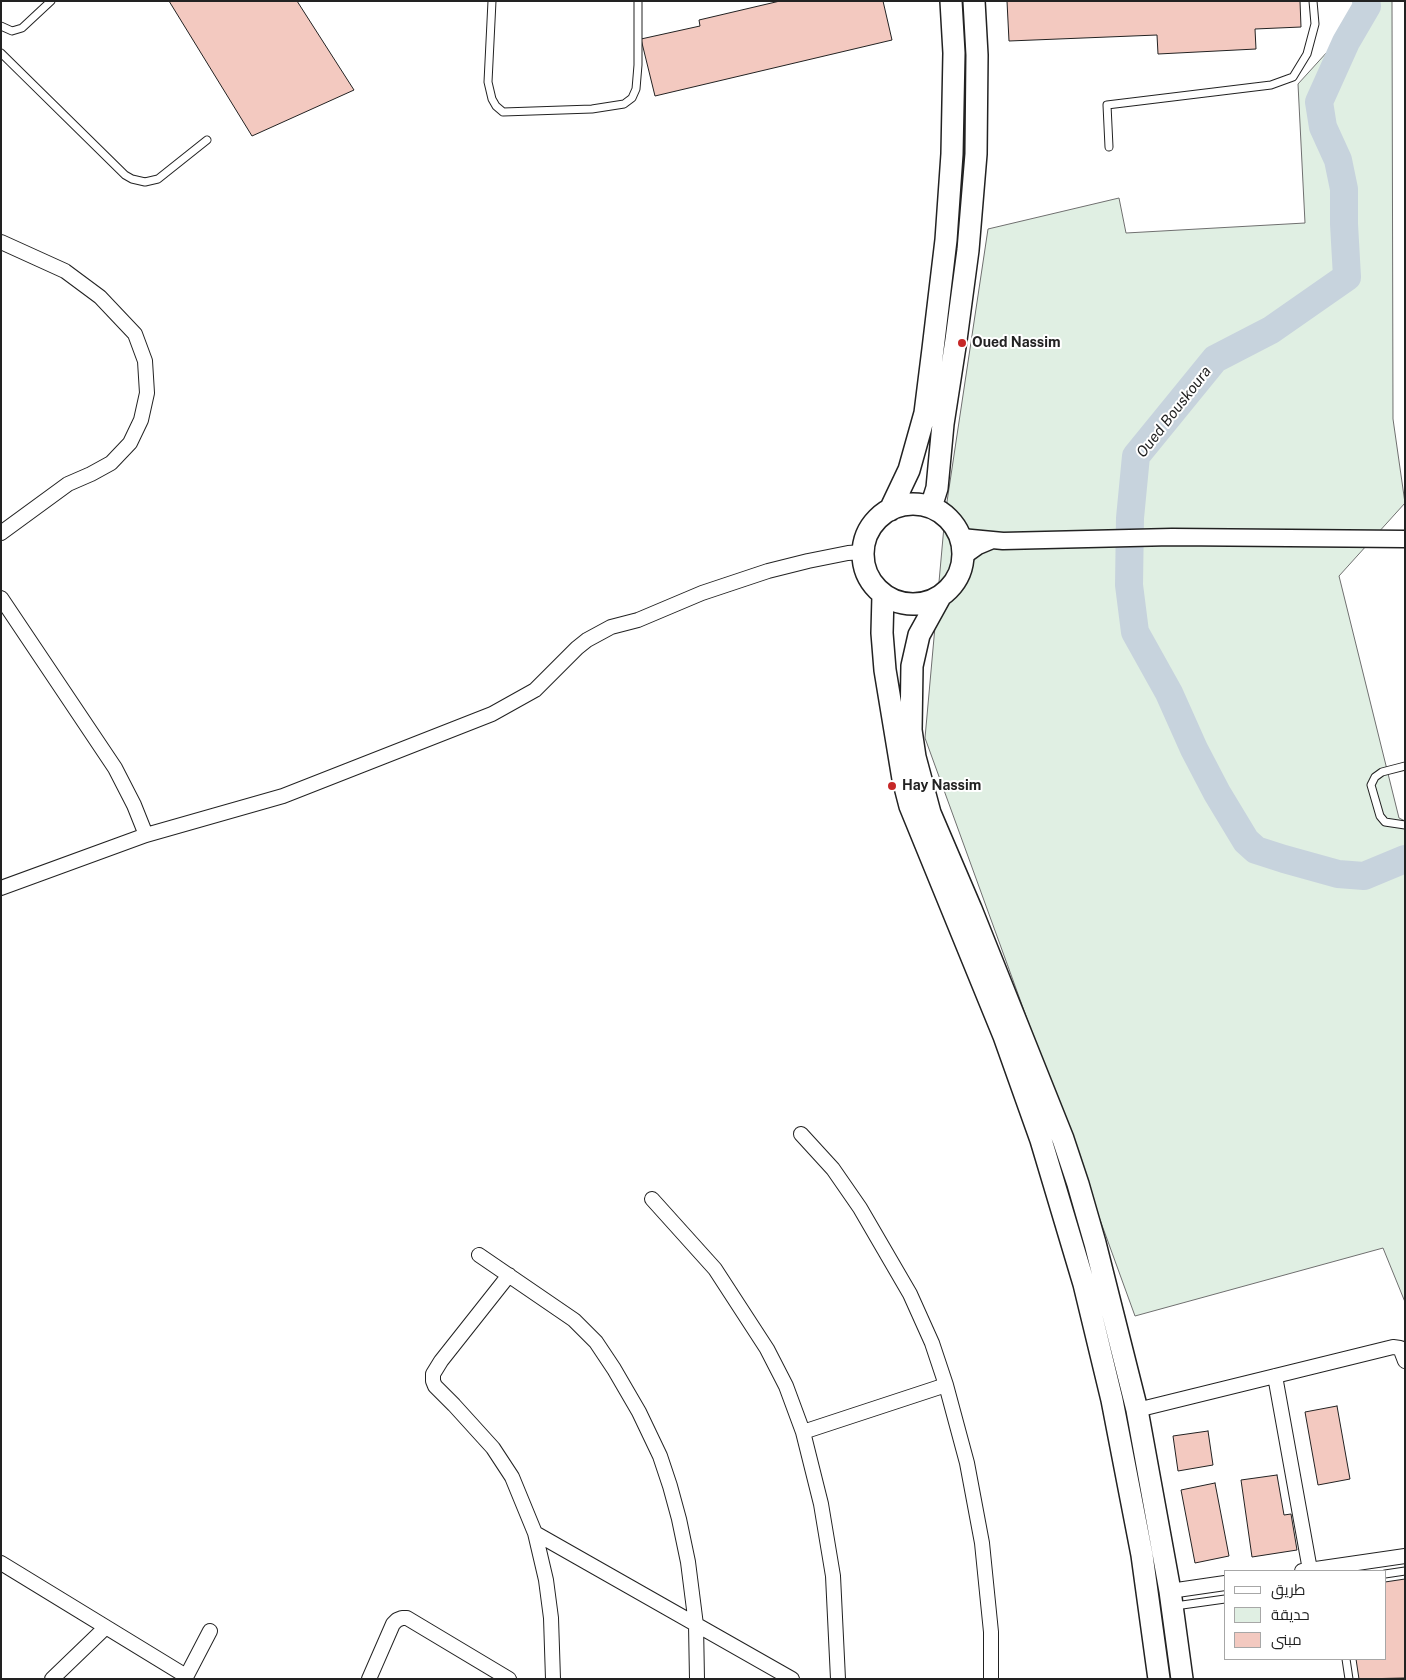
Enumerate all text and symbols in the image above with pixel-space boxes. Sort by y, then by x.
place label: Oued Nassim [972,335,1061,351]
marker: Oued Nassim [956,337,968,349]
water label: Oued Bouskoura [1133,363,1215,461]
place label: Hay Nassim [902,778,981,794]
marker: Hay Nassim [886,780,898,792]
legend [1224,1570,1386,1660]
text: طريق [1271,1581,1305,1598]
text: حديقة [1271,1606,1310,1623]
text: مبنى [1271,1631,1302,1648]

